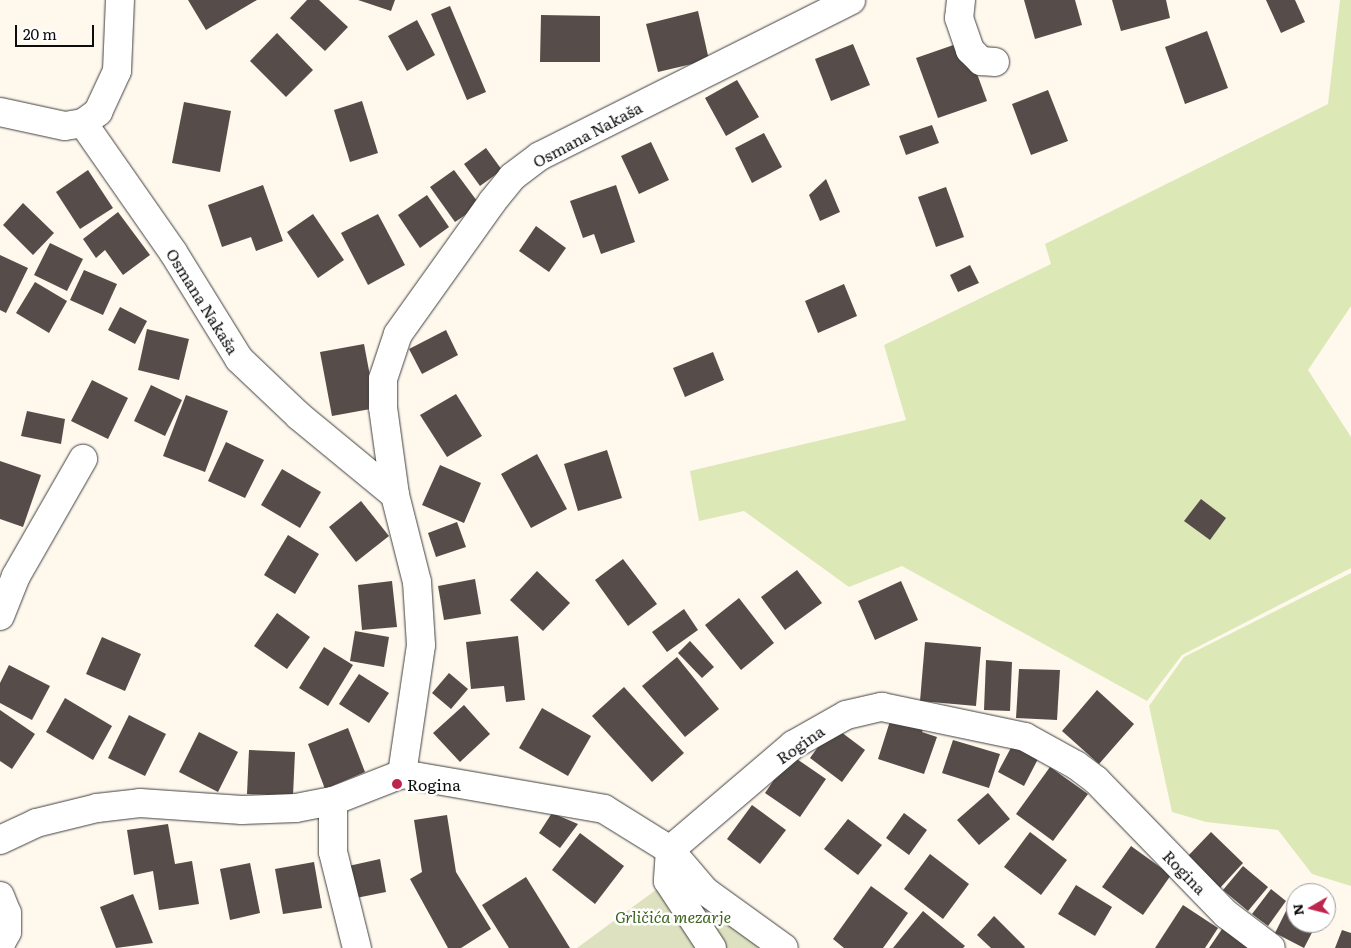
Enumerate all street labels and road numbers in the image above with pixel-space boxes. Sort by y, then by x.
street label: Osmana Nakaša [529,97,645,171]
street label: Osmana Nakaša [163,245,243,357]
street label: Rogina [772,721,828,767]
street label: Rogina [1159,846,1211,898]

